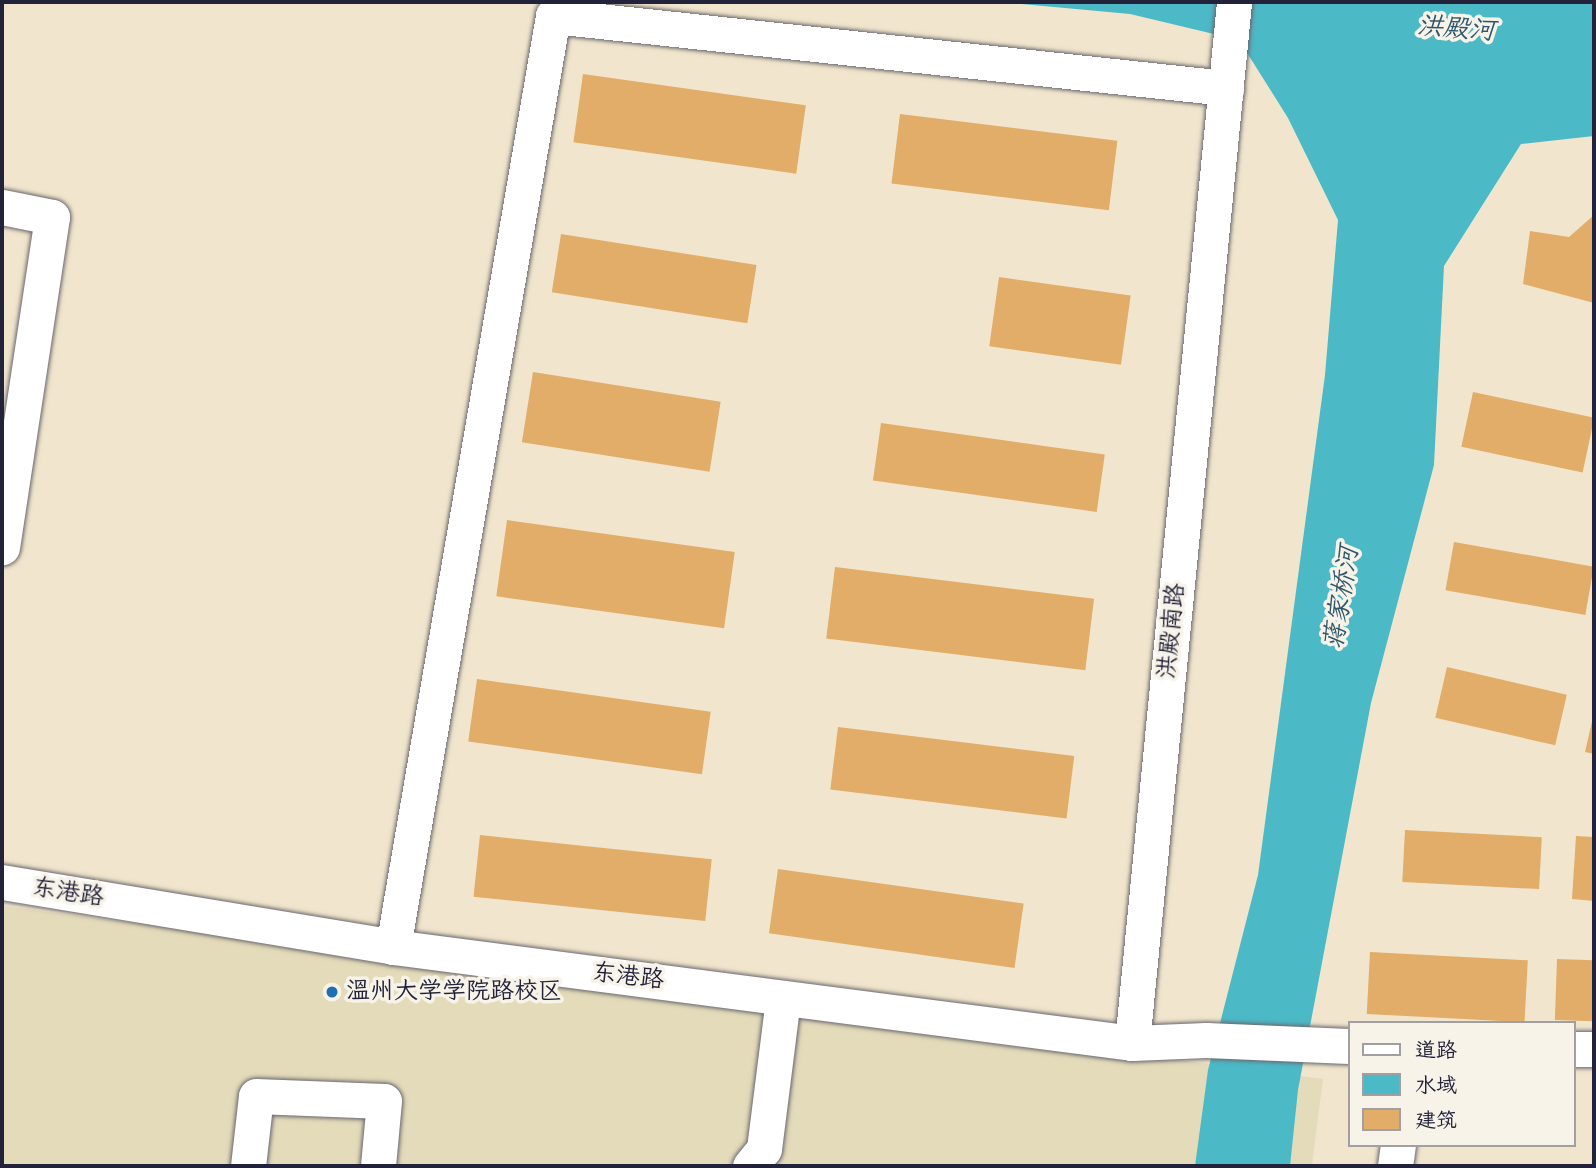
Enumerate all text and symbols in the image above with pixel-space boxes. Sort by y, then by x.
water label: 洪殿河 [1416,12,1496,48]
water label: 蒋家桥河 [1319,544,1367,652]
street label: 洪殿南路 [1153,582,1191,680]
street label: 东港路 [30,873,106,913]
street label: 东港路 [591,958,665,996]
place label: 温州大学学院路校区 [346,978,562,1006]
marker: 温州大学学院路校区 [324,984,340,1000]
legend [1348,1021,1575,1147]
text: 道路 [1415,1037,1457,1065]
text: 水域 [1415,1072,1457,1100]
text: 建筑 [1415,1107,1457,1135]

